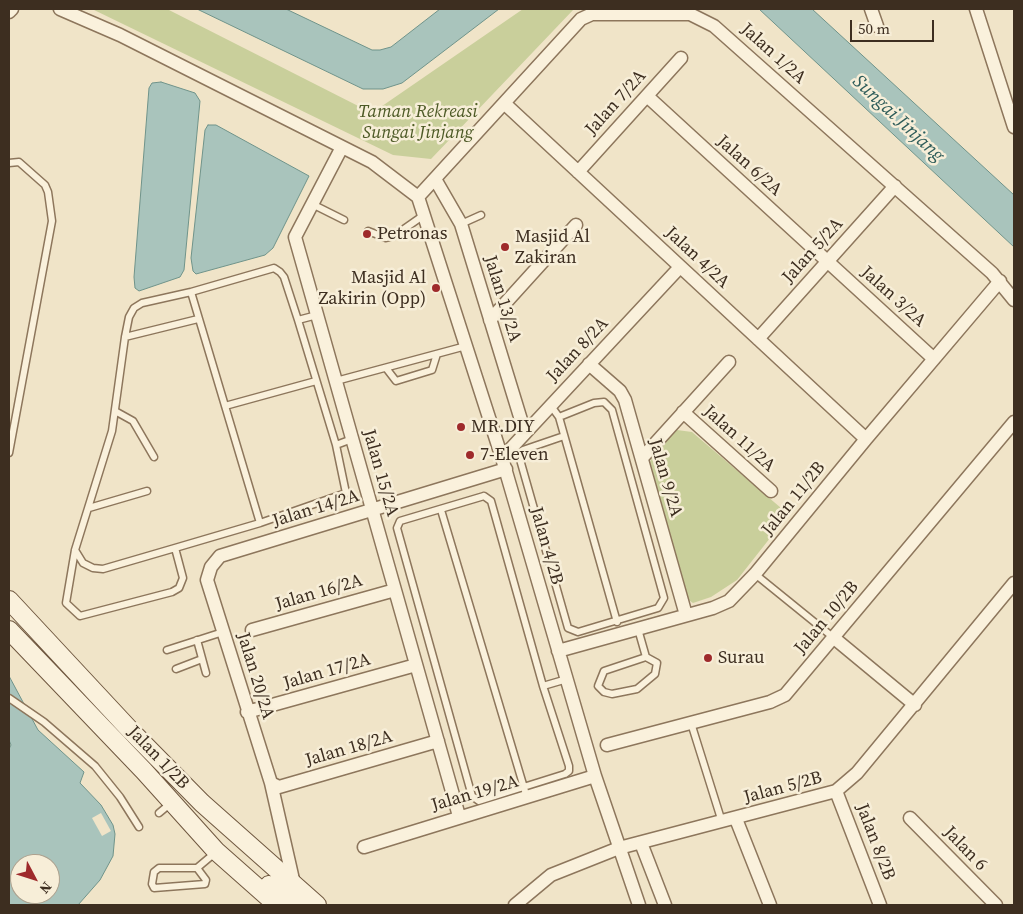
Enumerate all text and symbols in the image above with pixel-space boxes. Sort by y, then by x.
scale bar [853,10,937,42]
text: 50 m [858,18,890,39]
street label: Jalan 1/2A [736,19,810,89]
street label: Jalan 7/2A [581,66,651,140]
water label: Sungai Jinjang [847,71,949,167]
park label: Taman Rekreasi Sungai Jinjang [358,101,478,144]
street label: Jalan 6/2A [712,131,786,201]
street label: Jalan 5/2A [778,214,848,288]
place label: Petronas [377,223,447,245]
street label: Jalan 4/2A [660,223,734,293]
place label: Masjid Al Zakiran [515,226,590,268]
marker: Petronas [361,228,373,240]
marker: Masjid Al Zakiran [499,241,511,253]
street label: Jalan 13/2A [479,253,525,345]
street label: Jalan 3/2A [856,262,930,332]
place label: Masjid Al Zakirin (Opp) [318,267,426,310]
marker: Masjid Al Zakirin (Opp) [430,282,442,294]
street label: Jalan 8/2A [543,313,613,387]
street label: Jalan 11/2A [698,401,780,477]
place label: MR.DIY [471,416,535,438]
marker: MR.DIY [455,421,467,433]
street label: Jalan 15/2A [357,427,403,519]
street label: Jalan 9/2A [643,436,687,520]
place label: 7-Eleven [480,444,549,466]
marker: 7-Eleven [464,449,476,461]
street label: Jalan 11/2B [758,458,830,540]
street label: Jalan 14/2A [270,486,362,532]
street label: Jalan 4/2B [525,505,567,587]
street label: Jalan 16/2A [273,570,365,616]
street label: Jalan 10/2B [790,577,864,659]
street label: Jalan 20/2A [232,630,278,722]
place label: Surau [718,647,765,669]
street label: Jalan 17/2A [281,649,373,695]
marker: Surau [702,652,714,664]
street label: Jalan 1/2B [122,722,194,794]
street label: Jalan 18/2A [303,726,395,772]
street label: Jalan 5/2B [742,767,824,809]
street label: Jalan 19/2A [429,771,521,817]
street label: Jalan 8/2B [851,801,899,883]
street label: Jalan 6 [939,822,991,876]
north arrow [10,854,60,904]
text: N [35,878,57,898]

